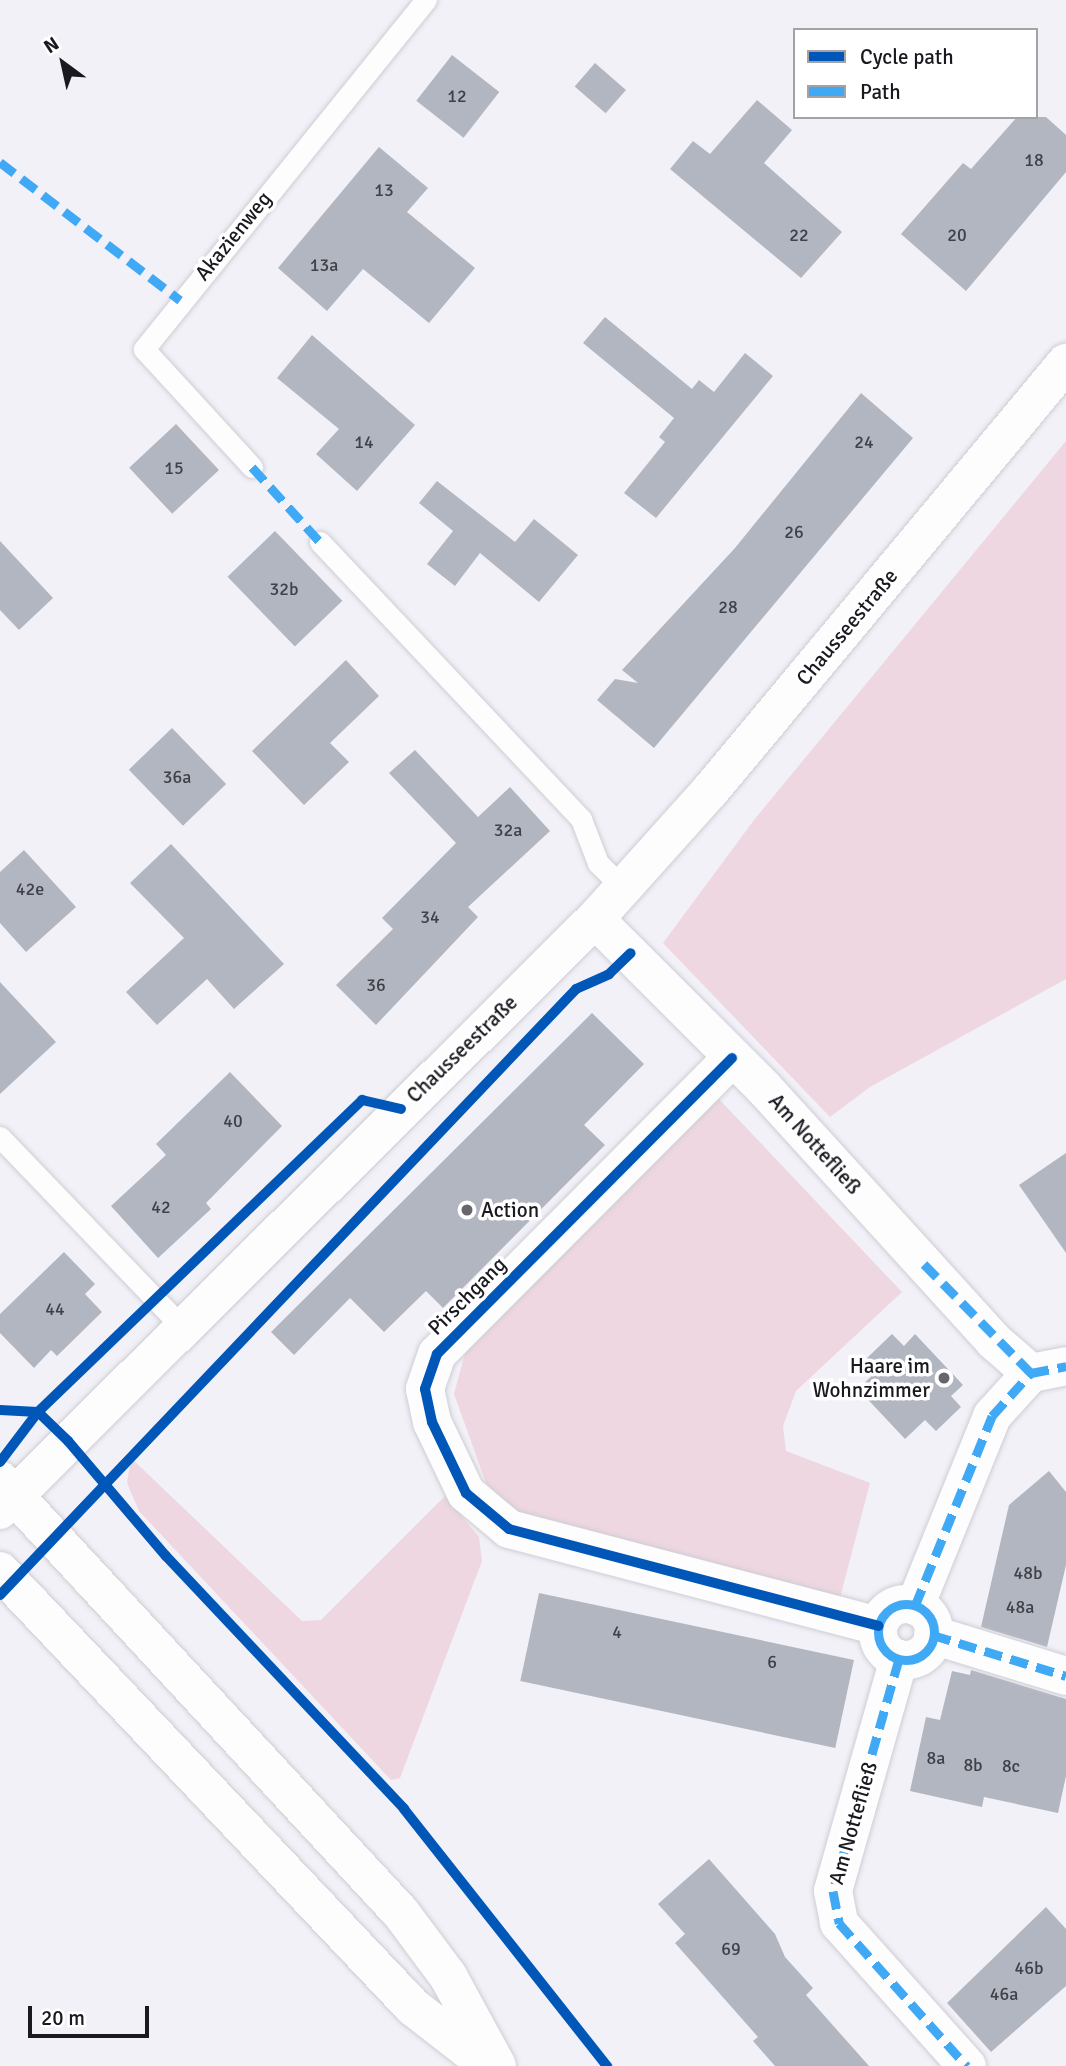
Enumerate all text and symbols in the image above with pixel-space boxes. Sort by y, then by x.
north arrow [28,28,98,98]
legend [793,28,1038,119]
text: N [39,32,64,59]
text: Cycle path [860,44,954,70]
text: Path [860,79,901,105]
house number: 12 [447,85,467,107]
house number: 18 [1024,149,1044,171]
house number: 13 [374,179,394,201]
street label: Akazienweg [189,186,277,286]
house number: 22 [789,224,809,246]
house number: 20 [947,224,967,246]
house number: 13a [310,254,338,276]
house number: 14 [354,431,374,453]
house number: 24 [854,431,874,453]
house number: 15 [164,457,184,479]
house number: 26 [784,521,804,543]
street label: Chausseestraße [791,564,903,690]
house number: 32b [270,578,298,600]
house number: 28 [718,596,738,618]
house number: 36a [163,766,191,788]
house number: 32a [494,819,522,841]
house number: 42e [16,878,44,900]
house number: 34 [420,906,440,928]
house number: 36 [366,974,386,996]
street label: Chausseestraße [401,990,523,1108]
street label: Am Nottefließ [763,1089,867,1199]
house number: 40 [223,1110,243,1132]
house number: 42 [151,1196,171,1218]
place label: Action [481,1197,539,1223]
marker: Action [459,1202,475,1218]
street label: Pirschgang [423,1252,511,1340]
house number: 44 [45,1298,65,1320]
place label: Haare im Wohnzimmer [812,1353,930,1403]
marker: Haare im Wohnzimmer [936,1370,952,1386]
house number: 48b [1014,1562,1042,1584]
house number: 48a [1006,1596,1034,1618]
house number: 4 [612,1621,622,1643]
house number: 6 [767,1651,777,1673]
house number: 8a [927,1747,945,1769]
house number: 8b [963,1754,983,1776]
house number: 8c [1002,1755,1020,1777]
street label: Am Nottefließ [823,1759,883,1887]
house number: 69 [721,1938,741,1960]
house number: 46b [1015,1957,1043,1979]
house number: 46a [990,1983,1018,2005]
scale bar [32,1993,152,2037]
text: 20 m [41,2005,85,2031]

